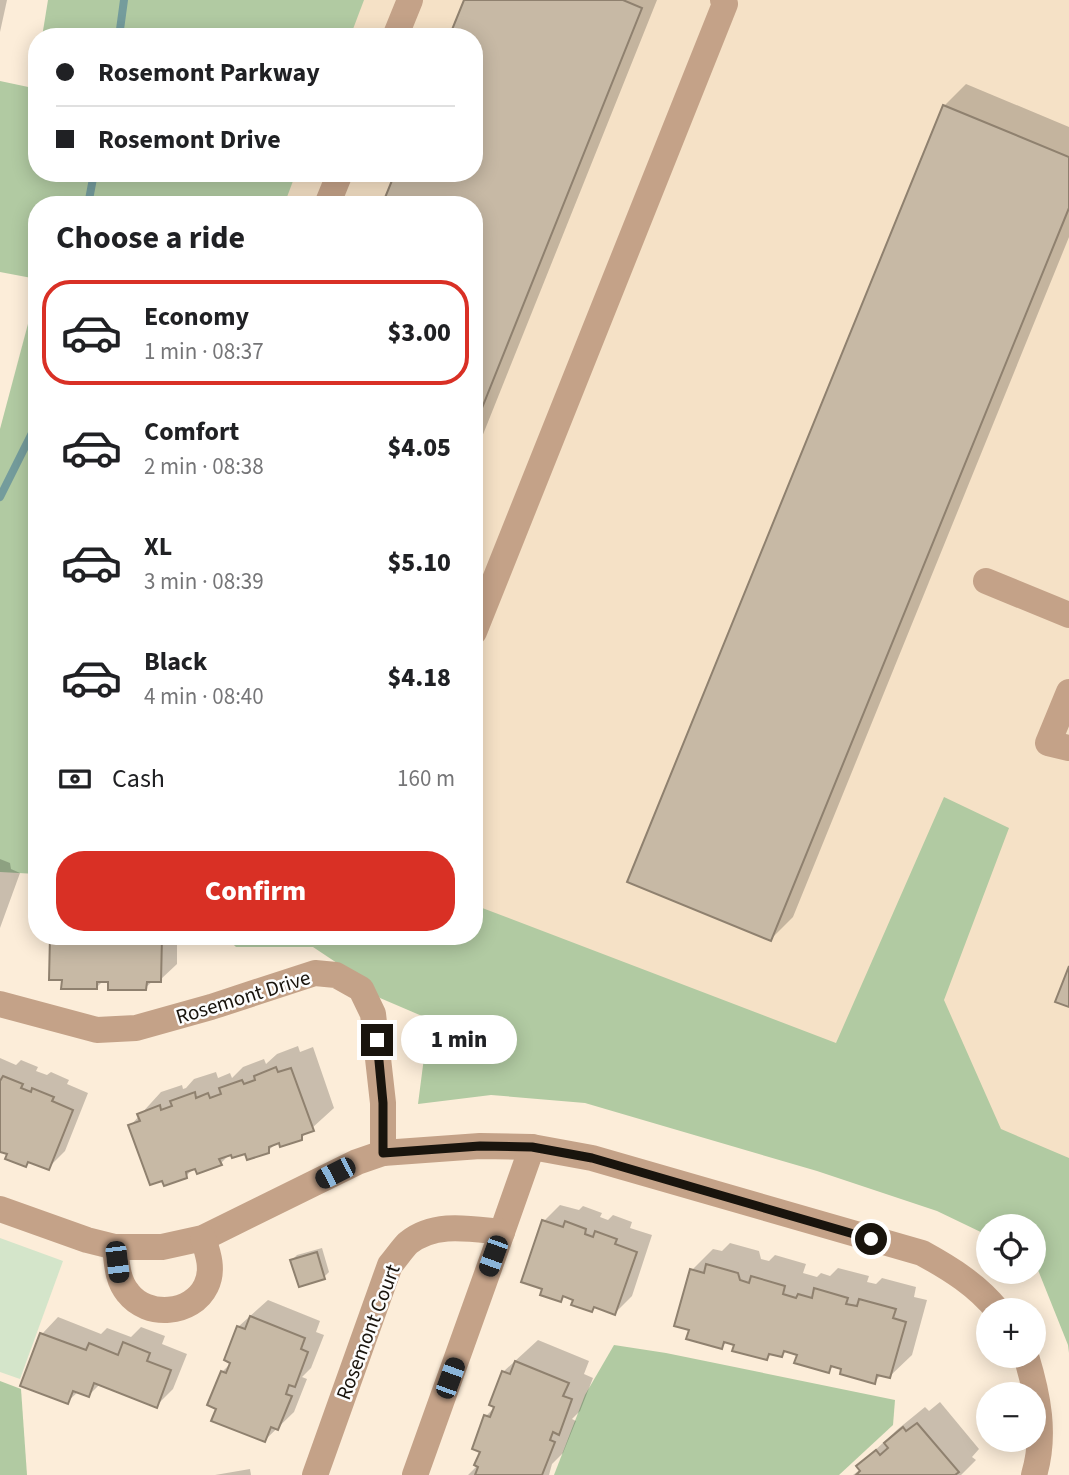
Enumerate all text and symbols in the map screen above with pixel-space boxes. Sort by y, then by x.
text: Rosemont Parkway [98,54,320,91]
text: Rosemont Drive [98,121,281,158]
text: Choose a ride [56,215,245,261]
text: Economy [144,298,249,335]
icon: car [60,301,123,364]
text: $3.00 [387,314,451,351]
text: 1 min · 08:37 [144,335,264,368]
text: Comfort [144,413,239,450]
icon: car [60,416,123,479]
text: $4.05 [387,429,451,466]
text: 2 min · 08:38 [144,450,264,483]
text: XL [144,528,172,565]
icon: car [60,531,123,594]
text: $5.10 [387,544,451,581]
text: 3 min · 08:39 [144,565,264,598]
text: Black [144,643,207,680]
icon: car [60,646,123,709]
text: $4.18 [387,659,451,696]
text: 4 min · 08:40 [144,680,264,713]
icon: cash [56,760,94,798]
text: Cash [112,760,165,797]
text: 160 m [397,762,455,795]
button: Confirm [56,851,455,931]
street label: Rosemont Drive [172,962,314,1032]
callout: 1 min [402,1016,517,1064]
text: 1 min [431,1023,487,1056]
route end [361,1024,393,1056]
car [312,1154,359,1192]
map controls [976,1214,1046,1452]
button: locate [976,1214,1046,1284]
route start [855,1223,887,1255]
car [476,1233,511,1279]
car [105,1240,130,1284]
street label: Rosemont Court [328,1260,408,1404]
button: + [976,1298,1046,1368]
car [433,1355,468,1401]
button: − [976,1382,1046,1452]

